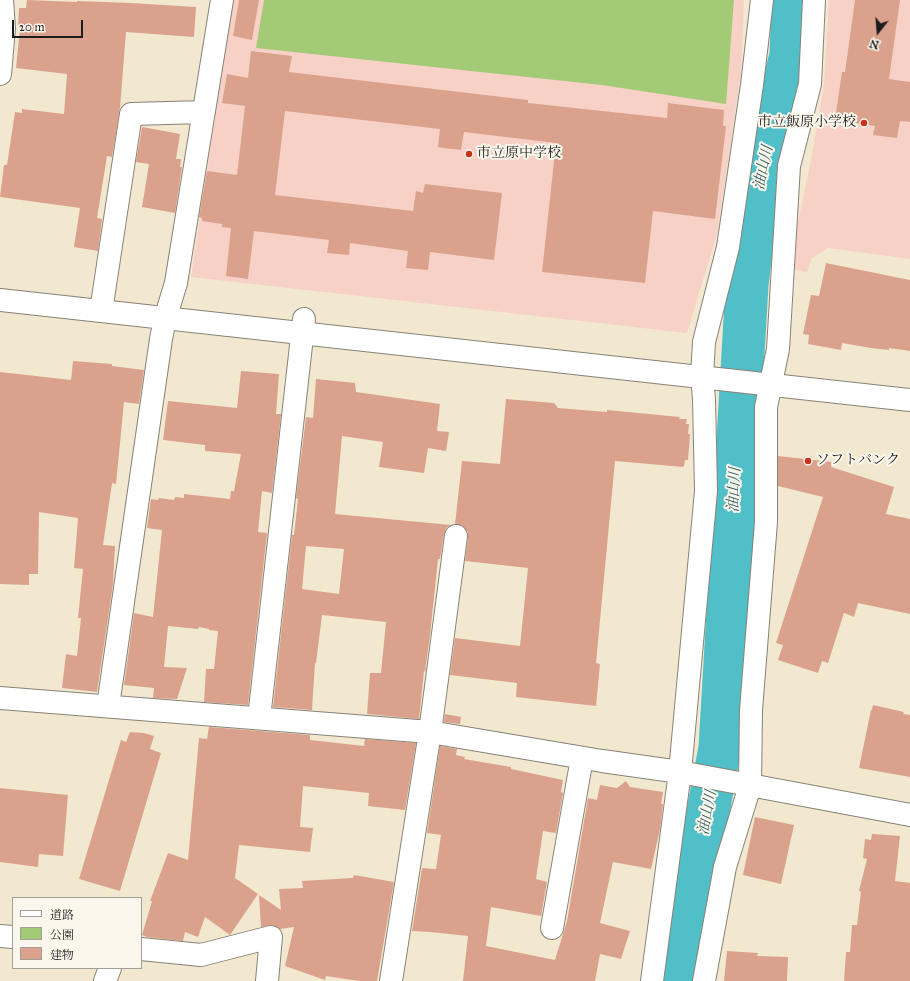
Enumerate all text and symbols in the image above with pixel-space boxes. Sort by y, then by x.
scale bar [14,12,85,38]
north arrow [858,12,898,52]
text: 20 m [19,20,45,34]
text: N [868,36,881,52]
place label: 市立飯原小学校 [758,115,856,131]
marker: 市立飯原小学校 [859,118,869,128]
water label: 油山川 [751,144,777,192]
place label: 市立原中学校 [477,146,561,162]
marker: 市立原中学校 [464,149,474,159]
place label: ソフトバンク [816,453,900,469]
marker: ソフトバンク [803,456,813,466]
water label: 油山川 [725,467,745,513]
water label: 油山川 [695,789,721,837]
legend [12,897,142,969]
text: 道路 [50,908,74,922]
text: 公園 [50,928,74,942]
text: 建物 [50,948,74,962]

